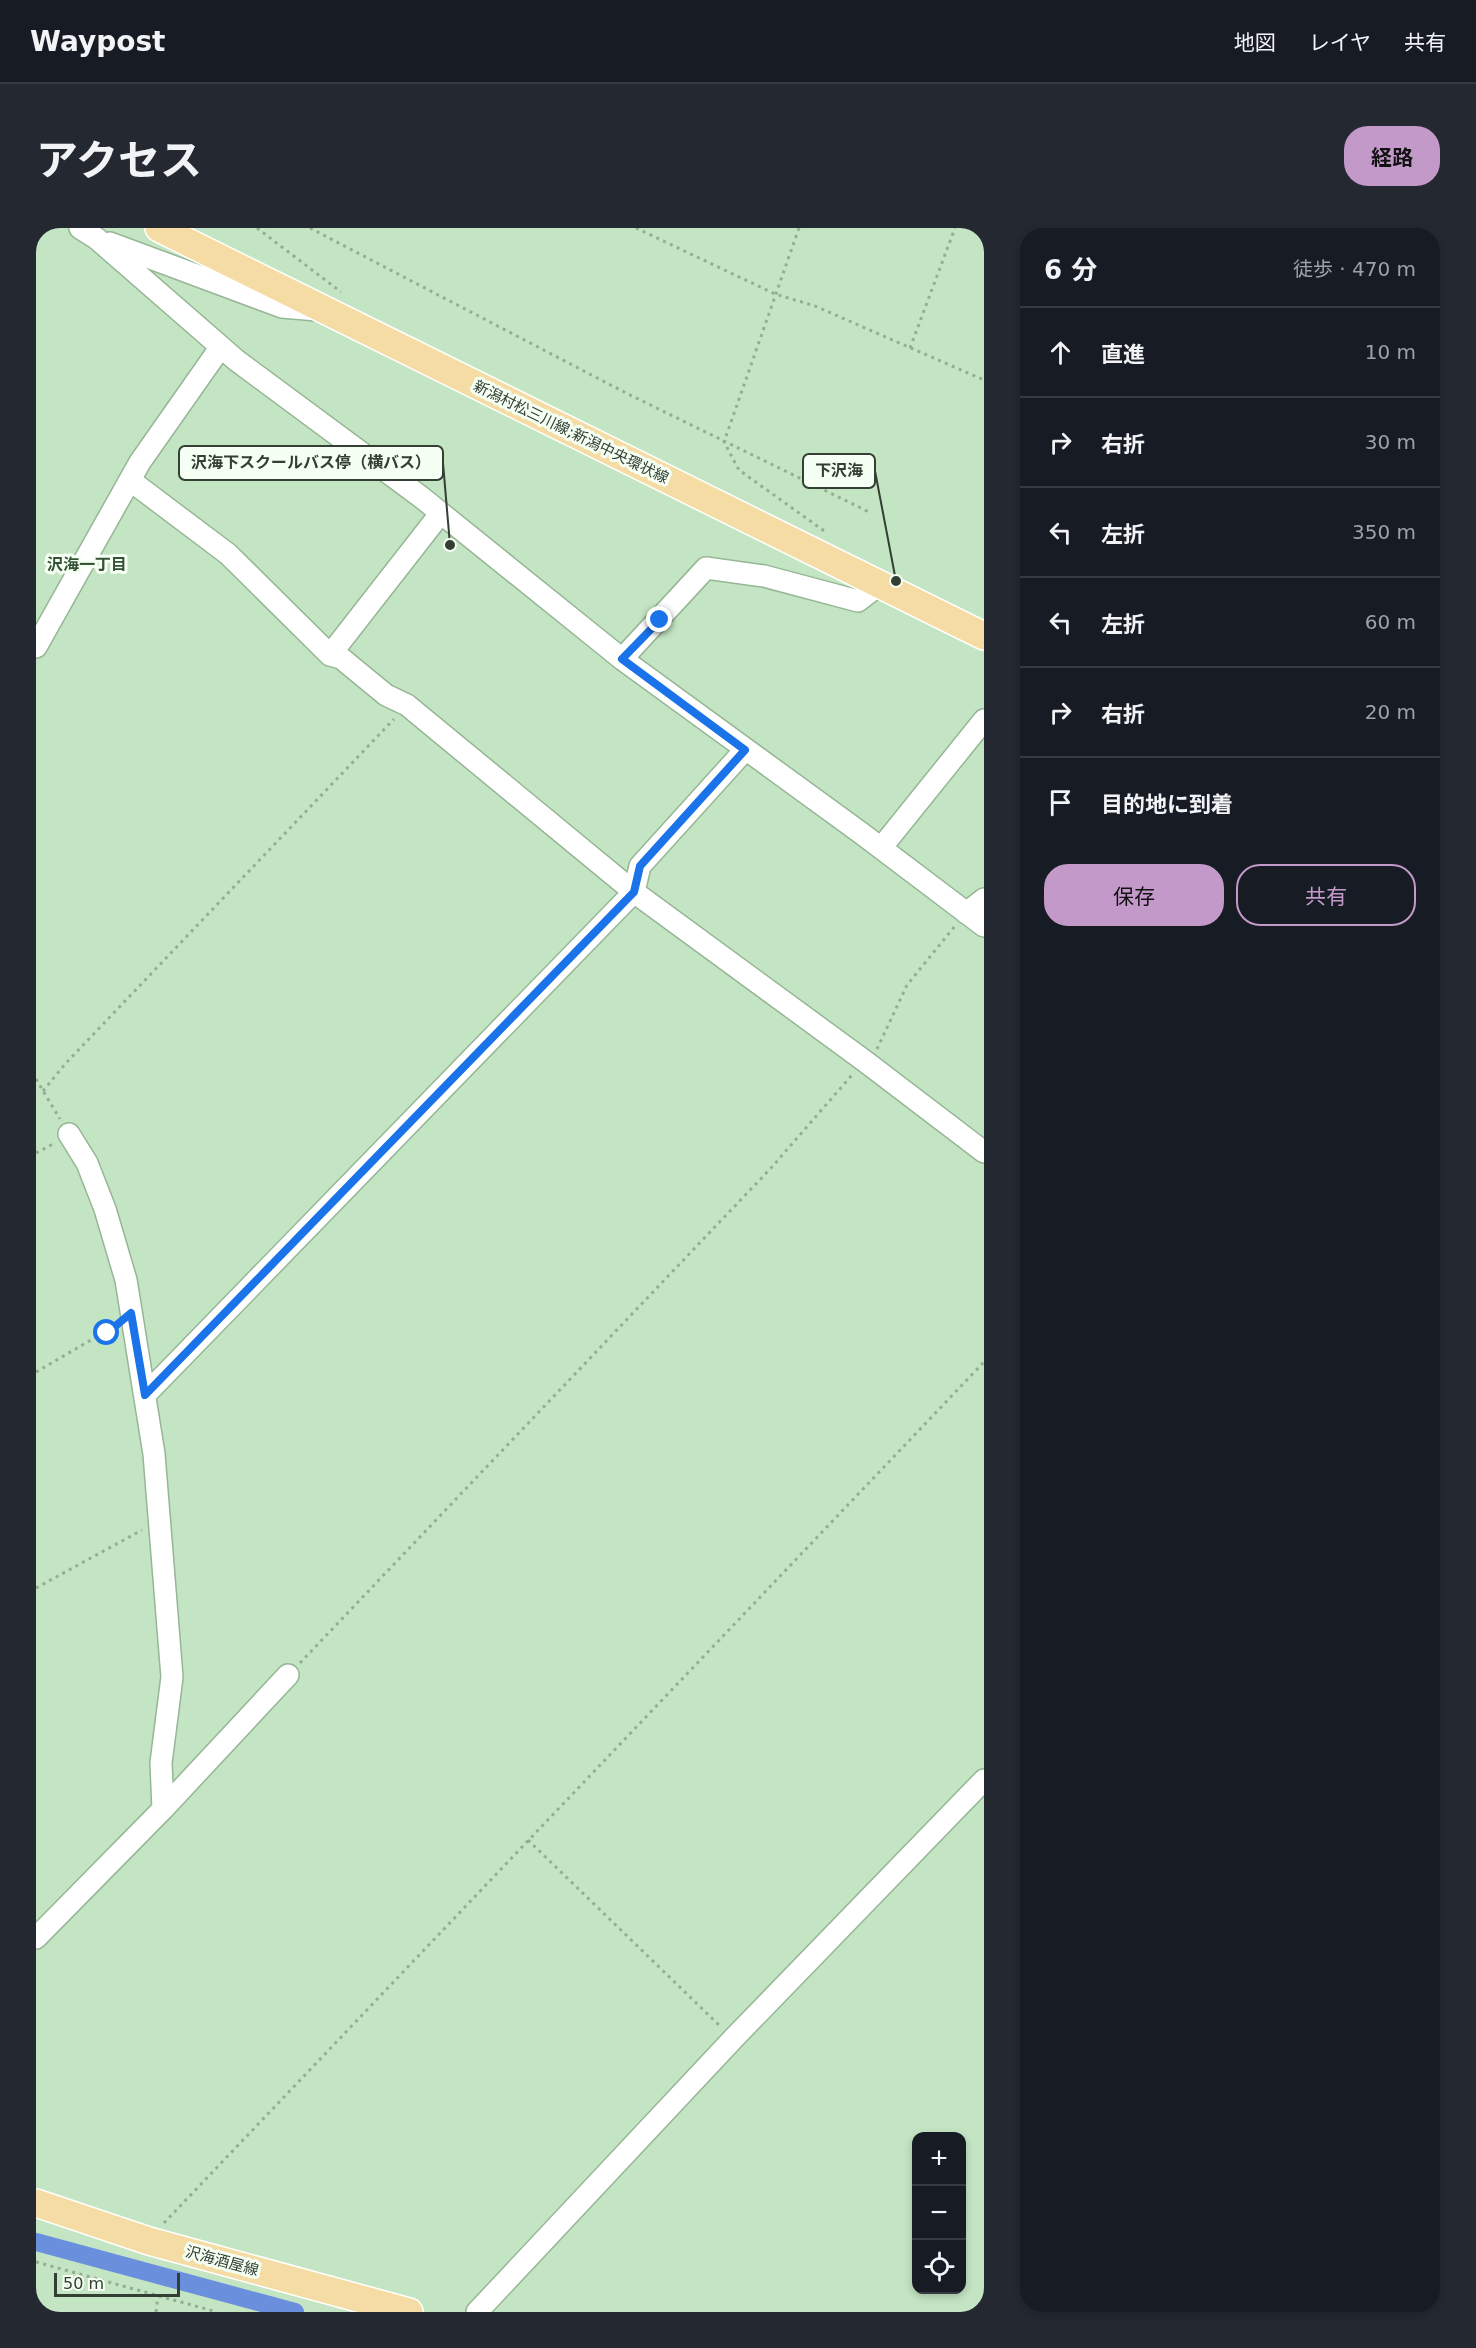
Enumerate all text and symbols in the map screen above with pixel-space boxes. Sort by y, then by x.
text: Waypost [30,25,166,58]
text: 地図 [1234,31,1276,55]
text: レイヤ [1309,31,1371,55]
text: 共有 [1404,31,1446,55]
button: 経路 [1344,126,1440,186]
text: アクセス [36,136,202,185]
text: 6 分 [1044,255,1097,285]
text: 徒歩 · 470 m [1293,257,1416,281]
icon: ahead [1044,336,1077,369]
text: 10 m [1365,340,1416,364]
text: 直進 [1101,342,1145,367]
street label: 新潟村松三川線;新潟中央環状線 [470,377,672,487]
icon: right [1044,426,1077,459]
text: 30 m [1365,430,1416,454]
text: 右折 [1101,432,1145,457]
callout: 沢海下スクールバス停（横バス） [179,446,443,480]
text: 沢海下スクールバス停（横バス） [191,453,431,472]
callout: 下沢海 [803,454,875,488]
text: 下沢海 [815,461,863,480]
icon: left [1044,516,1077,549]
text: 350 m [1352,520,1416,544]
text: 左折 [1101,522,1145,547]
district label: 沢海一丁目 [47,555,127,574]
route end [646,606,672,632]
icon: left [1044,606,1077,639]
text: 60 m [1365,610,1416,634]
text: 左折 [1101,612,1145,637]
icon: right [1044,696,1077,729]
text: 20 m [1365,700,1416,724]
text: 右折 [1101,702,1145,727]
icon: arrive [1044,786,1077,819]
text: 目的地に到着 [1101,792,1233,817]
button: 保存 [1044,864,1224,926]
button: 共有 [1236,864,1416,926]
route start [93,1319,119,1345]
map controls [912,2132,966,2294]
button: + [912,2132,966,2186]
button: − [912,2186,966,2240]
button: locate [912,2240,966,2294]
street label: 沢海酒屋線 [183,2243,261,2279]
scale bar [54,2270,180,2298]
text: 50 m [63,2274,104,2293]

